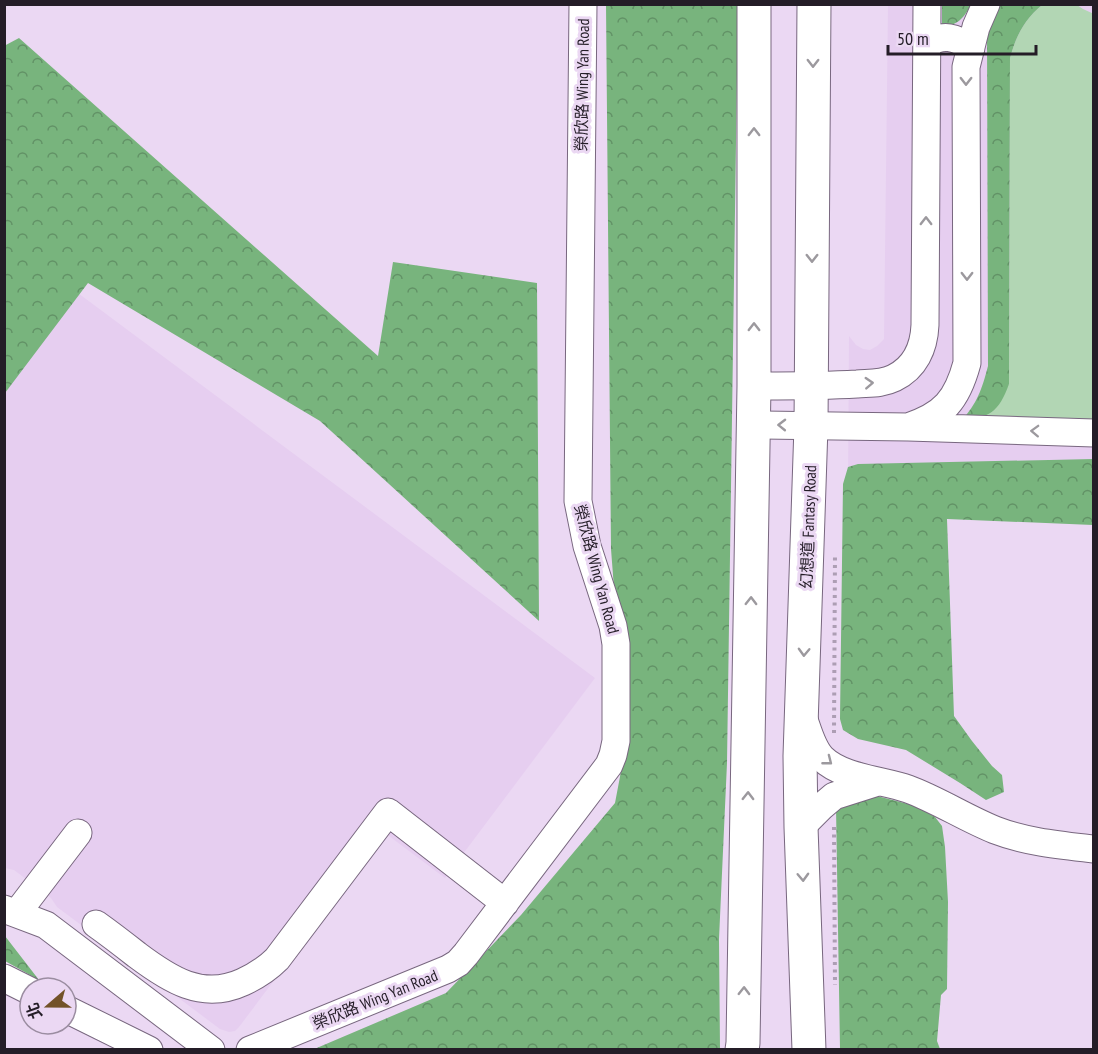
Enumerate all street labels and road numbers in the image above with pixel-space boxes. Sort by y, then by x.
street label: 榮欣路 Wing Yan Road [571,18,593,152]
street label: 幻想道 Fantasy Road [796,465,820,589]
street label: 榮欣路 Wing Yan Road [570,502,624,636]
street label: 榮欣路 Wing Yan Road [310,965,440,1033]

